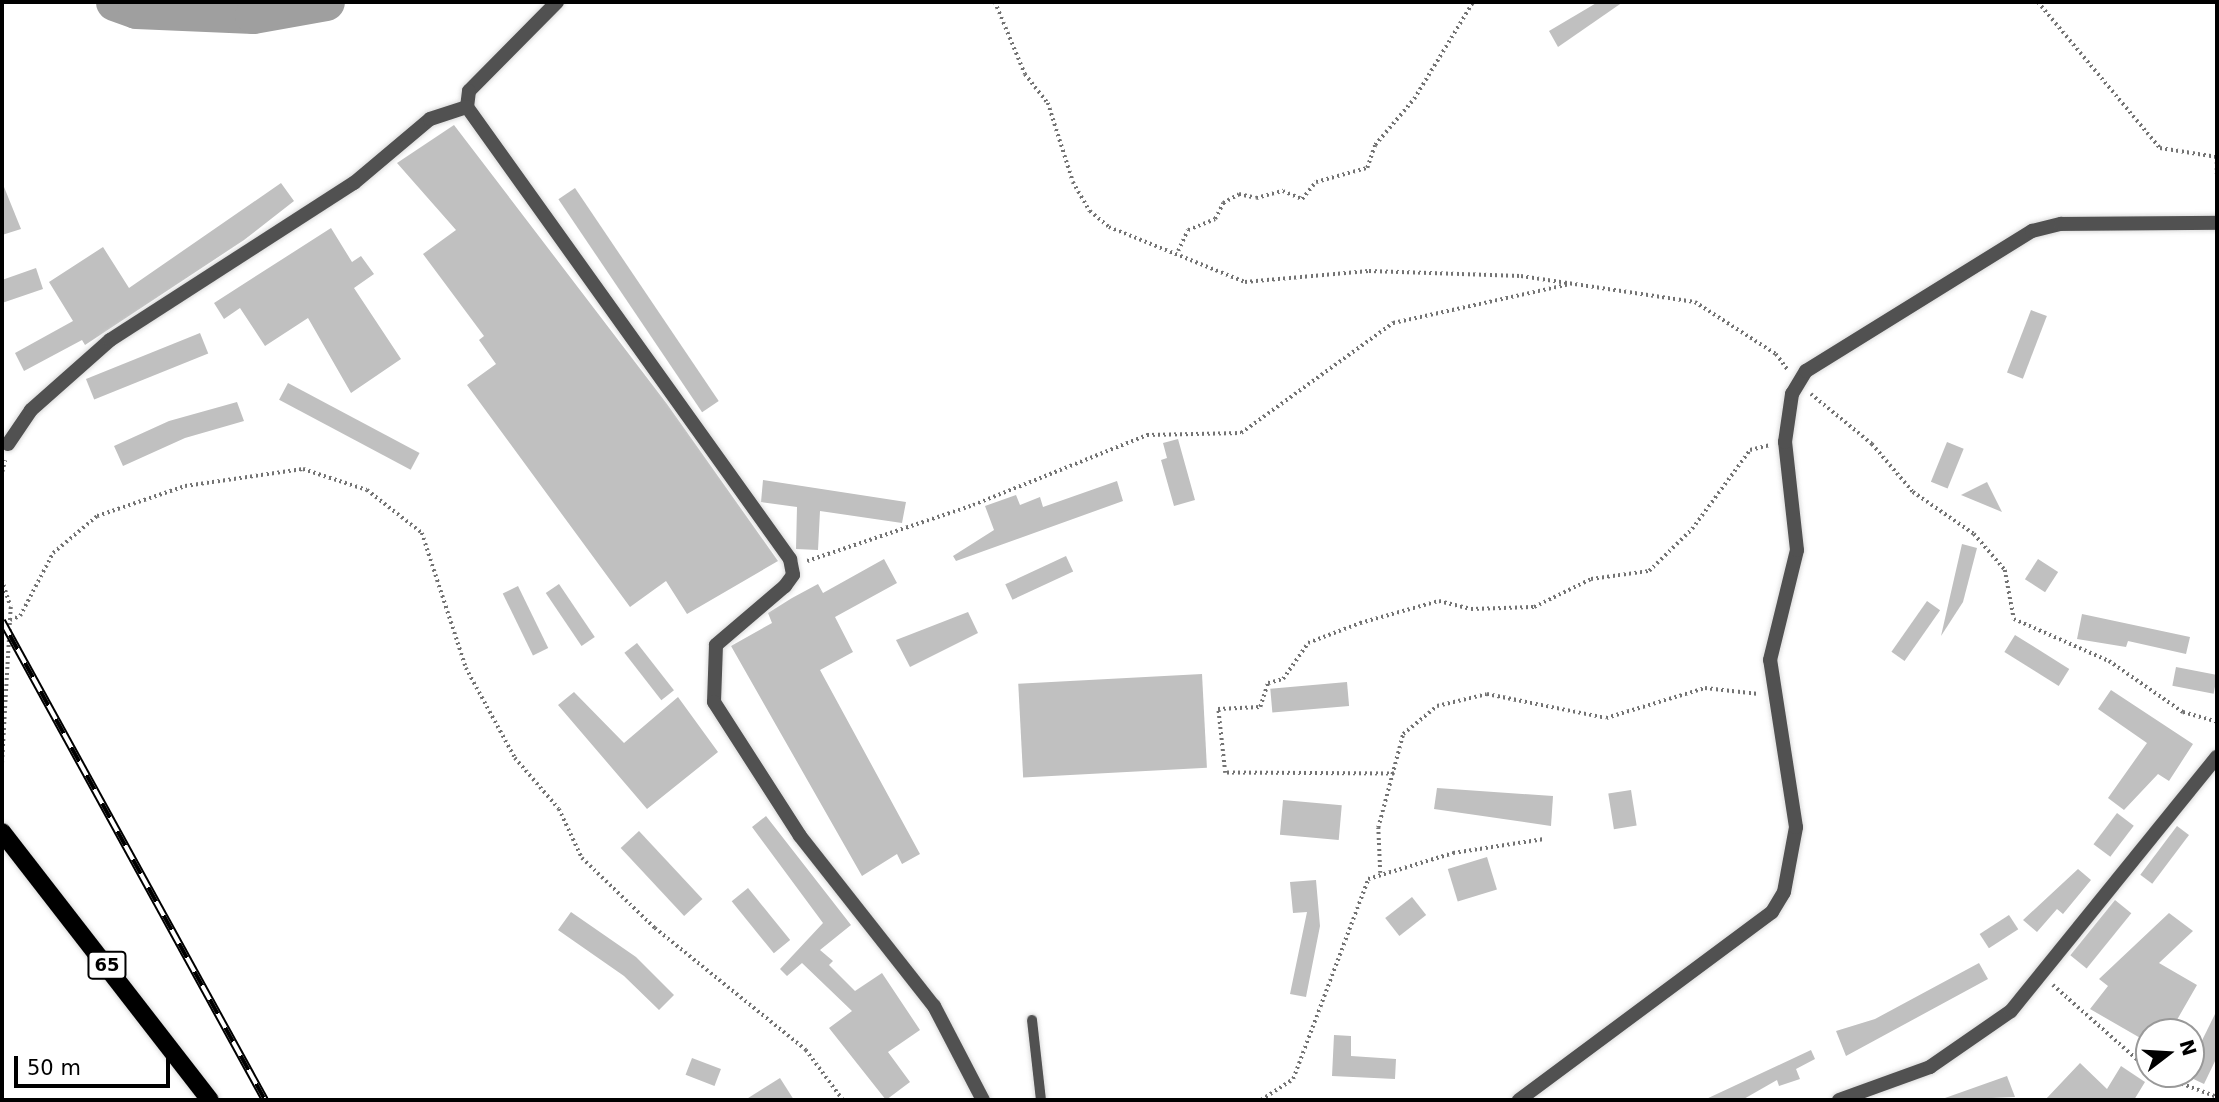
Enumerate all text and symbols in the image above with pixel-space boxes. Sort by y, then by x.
road number: 65 [86,950,128,980]
north arrow [2135,1018,2205,1088]
text: N [2175,1037,2201,1058]
scale bar [18,1042,173,1086]
text: 50 m [27,1056,81,1080]

